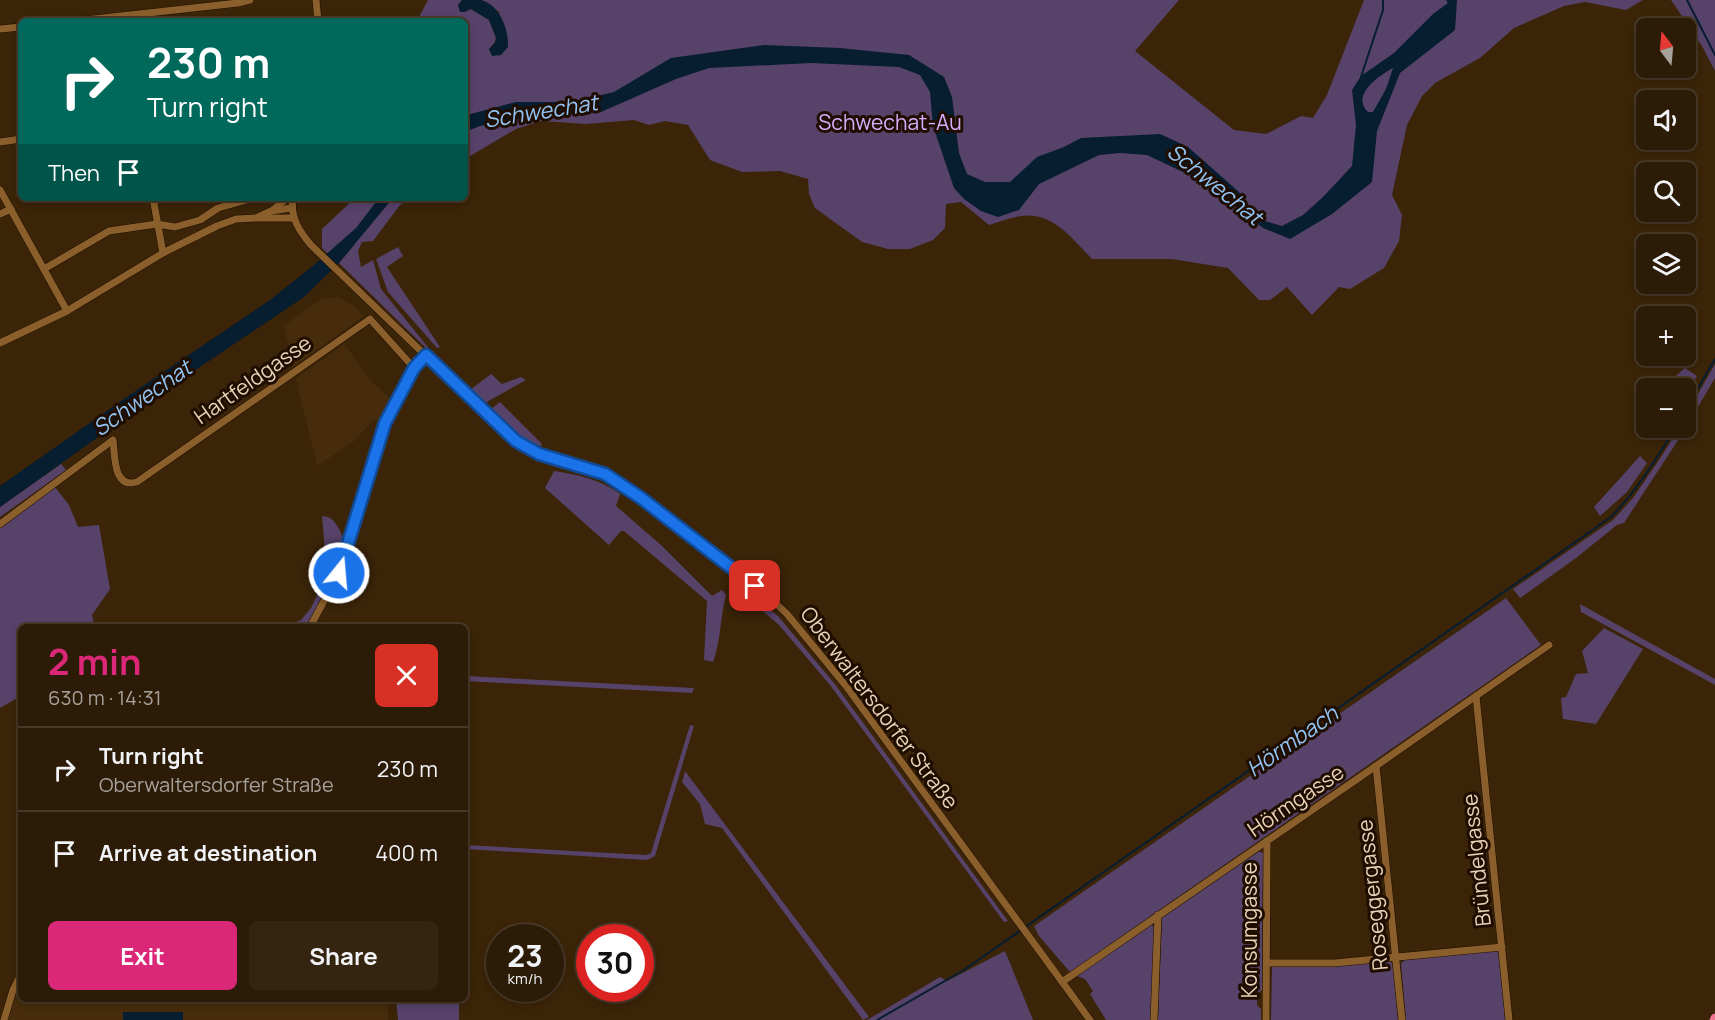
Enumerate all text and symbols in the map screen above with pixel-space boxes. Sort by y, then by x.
north arrow [1636,18,1696,78]
map controls [1636,18,1696,438]
text: 230 m [147,33,270,91]
icon: right [48,42,126,120]
water label: Schwechat [482,87,602,135]
text: Turn right [147,88,268,125]
button: sound [1636,90,1696,150]
park label: Schwechat-Au [818,108,962,136]
water label: Schwechat [1161,136,1271,233]
icon: arrive [112,156,145,189]
text: Then [48,158,100,188]
button: search [1636,162,1696,222]
button: layers [1636,234,1696,294]
button: + [1636,306,1696,366]
street label: Hartfeldgasse [188,328,317,430]
water label: Schwechat [87,352,199,443]
button: − [1636,378,1696,438]
position arrow [307,541,371,605]
pin [729,560,780,611]
icon: arrive [738,569,771,602]
street label: Oberwaltersdorfer Straße [794,601,965,814]
text: 2 min [48,637,142,686]
button: close [375,644,438,707]
text: 630 m · 14:31 [48,684,162,711]
water label: Hörmbach [1240,698,1344,783]
text: Turn right [99,741,204,771]
icon: right [48,753,81,786]
text: 230 m [377,754,438,784]
street label: Hörmgasse [1242,758,1349,843]
text: Oberwaltersdorfer Straße [99,771,334,798]
street label: Bründelgasse [1455,792,1497,928]
street label: Roseggergasse [1350,818,1394,972]
icon: arrive [48,837,81,870]
text: Arrive at destination [99,838,317,868]
text: 400 m [375,838,438,868]
street label: Konsumgasse [1235,862,1263,998]
button: Exit [48,921,237,990]
button: Share [249,921,438,990]
speed limit sign: 30 [576,924,654,1002]
text: 23 [507,935,543,976]
text: km/h [508,968,542,989]

